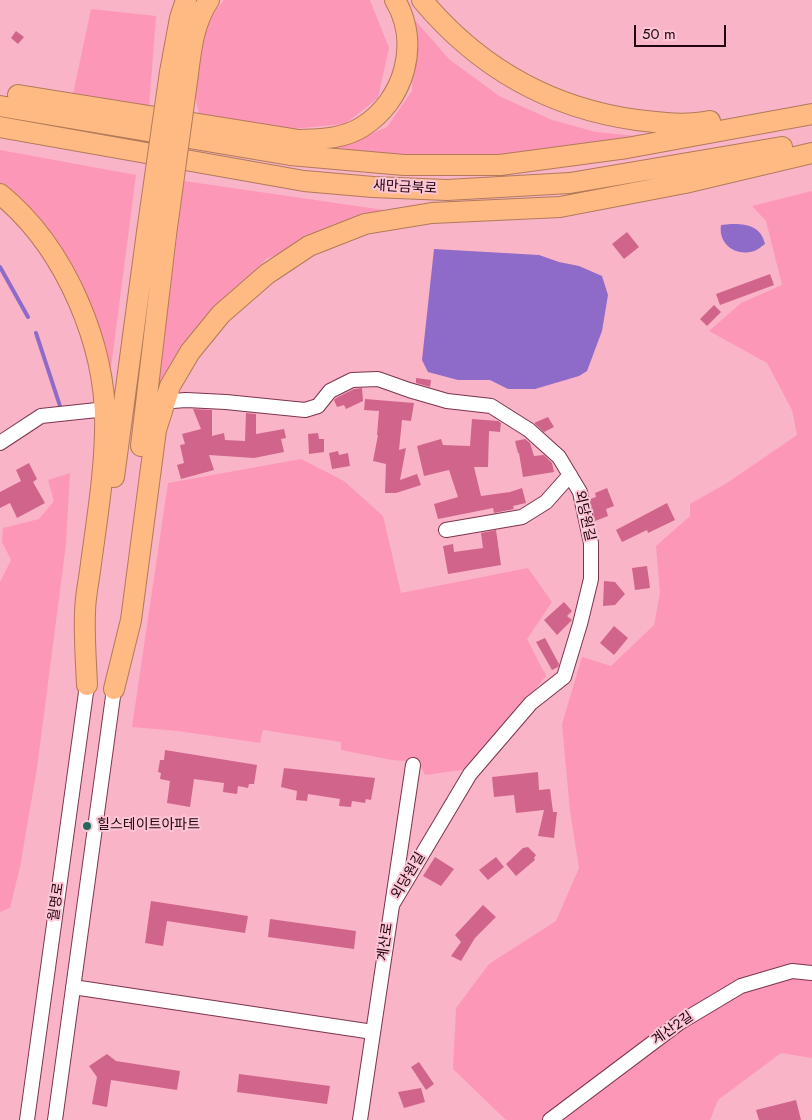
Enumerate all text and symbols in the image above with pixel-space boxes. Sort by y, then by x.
scale bar [637,15,730,47]
text: 50 m [642,23,676,45]
street label: 새만금북로 [372,178,438,198]
street label: 외당원길 [570,489,598,543]
place label: 힐스테이트아파트 [97,818,200,834]
marker: 힐스테이트아파트 [81,820,93,832]
street label: 외당원길 [389,850,429,902]
street label: 월명로 [46,882,68,922]
street label: 계산로 [375,922,397,962]
street label: 계산2길 [649,1009,697,1049]

